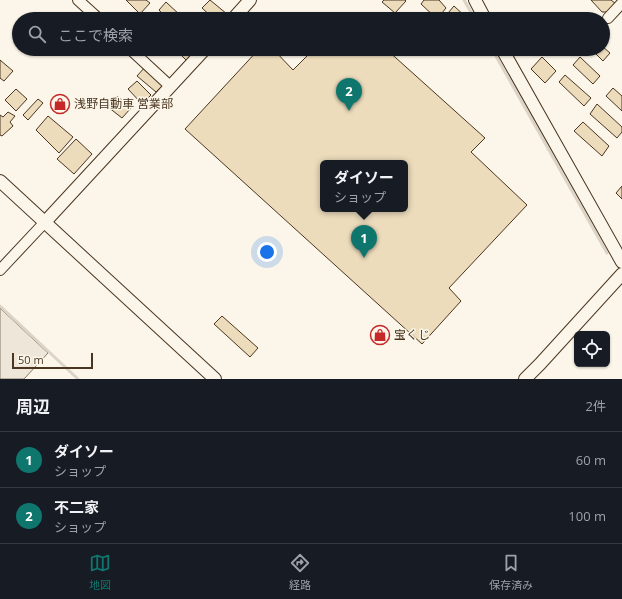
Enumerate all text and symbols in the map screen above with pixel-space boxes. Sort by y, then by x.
search box [12,12,610,56]
icon: search [26,23,48,45]
text: ここで検索 [58,25,133,45]
pin: 2 [336,78,362,111]
shop icon: 浅野自動車 営業部 [49,93,71,115]
place label: 浅野自動車 営業部 [74,95,173,112]
popup [320,160,408,212]
text: ダイソー [334,167,394,187]
text: ショップ [334,188,386,206]
pin: 1 [351,225,377,258]
your location [257,242,277,262]
shop icon: 宝くじ [369,324,391,346]
place label: 宝くじ [394,326,430,343]
map controls [574,331,610,367]
button: locate [574,331,610,367]
scale bar [12,351,93,370]
text: 50 m [18,352,44,367]
text: 周辺 [16,395,50,418]
text: 2件 [586,397,606,415]
text: ダイソー [54,441,114,461]
text: 1 [25,451,33,469]
text: 60 m [576,451,606,469]
text: ショップ [54,462,106,480]
text: 不二家 [54,497,99,517]
text: 2 [25,507,33,525]
text: 100 m [568,507,606,525]
text: ショップ [54,518,106,536]
tab: 地図 [89,552,111,592]
tab: 経路 [289,552,311,592]
tab: 保存済み [489,552,533,592]

